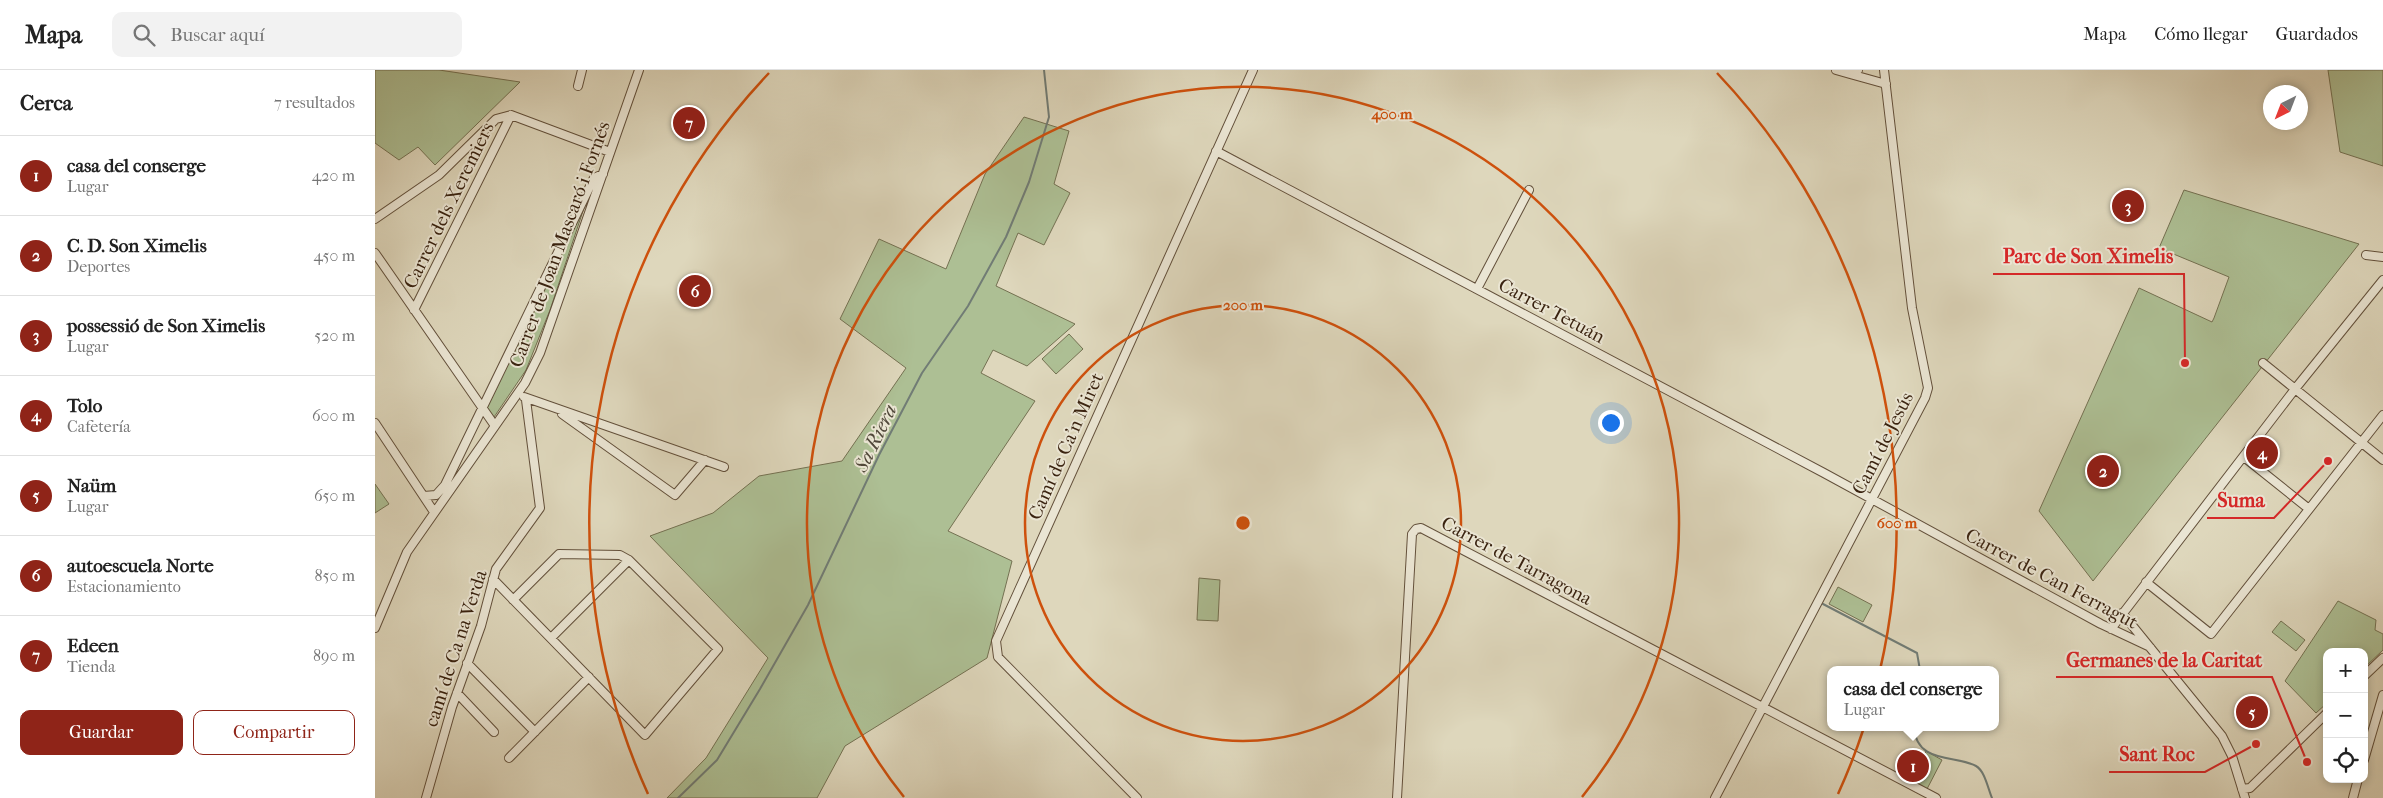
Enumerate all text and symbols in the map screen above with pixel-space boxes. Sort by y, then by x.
search box [112,12,462,57]
text: Mapa [25,21,82,49]
icon: search [130,21,158,49]
text: Buscar aquí [170,24,265,46]
text: Mapa [2083,24,2126,45]
text: Cómo llegar [2154,24,2248,45]
text: Guardados [2276,24,2358,45]
north arrow [2263,85,2308,130]
text: Cerca [20,91,72,115]
text: 7 resultados [274,93,355,112]
pin: 7 [673,104,705,142]
text: 400 m [1370,105,1413,123]
street label: Carrer de Joan Mascaró i Fornés [505,118,615,370]
street label: Carrer dels Xeremiers [399,119,499,292]
text: casa del conserge [67,155,206,177]
text: 1 [33,166,39,185]
text: 420 m [312,166,355,185]
text: Lugar [67,177,108,196]
pin: 3 [2112,187,2144,225]
text: C. D. Son Ximelis [67,235,207,257]
callout: Parc de Son Ximelis [1993,239,2184,274]
text: Parc de Son Ximelis [2003,245,2174,268]
text: 2 [32,246,40,265]
text: 450 m [314,246,355,265]
text: Deportes [67,257,130,276]
pin: 6 [679,272,711,310]
street label: Carrer Tetuán [1495,274,1608,348]
text: 200 m [1223,296,1263,314]
text: possessió de Son Ximelis [67,315,265,337]
text: 3 [33,326,39,345]
text: 520 m [314,326,355,345]
text: Lugar [67,337,108,356]
street label: Camí de Ca'n Miret [1024,369,1108,523]
street label: Camí de Jesús [1848,389,1918,498]
text: Tolo [67,395,102,417]
water label: Sa Riera [849,401,902,477]
text: 4 [31,406,41,425]
text: 600 m [312,406,355,425]
your location [1598,410,1624,436]
text: Cafetería [67,417,131,436]
pin: 4 [2246,434,2278,472]
pin: 2 [2087,452,2119,490]
text: Naüm [67,475,116,497]
callout: Suma [2207,483,2274,518]
text: 5 [33,486,39,505]
text: 650 m [314,486,355,505]
text: Suma [2217,489,2265,512]
text: Lugar [67,497,108,516]
street label: Carrer de Tarragona [1437,512,1596,610]
centre of rings [1234,514,1252,532]
text: 600 m [1877,514,1918,532]
street label: Carrer de Can Ferragut [1962,524,2142,634]
text: autoescuela Norte [67,555,214,577]
text: 6 [32,566,40,585]
text: 850 m [315,566,355,585]
street label: camí de Ca na Verda [420,567,492,730]
text: Estacionamiento [67,577,181,596]
text: Edeen [67,635,119,657]
callout: Germanes de la Caritat [2056,642,2272,677]
text: 7 [32,646,40,665]
text: 890 m [313,646,355,665]
map controls [2323,648,2368,783]
button: + [2323,648,2368,693]
text: Germanes de la Caritat [2066,649,2263,672]
text: Tienda [67,657,115,676]
popup [1827,666,1999,731]
text: casa del conserge [1844,678,1982,700]
pin: 5 [2236,693,2268,731]
button: − [2323,693,2368,738]
text: Lugar [1844,700,1885,719]
button: Guardar [20,710,183,755]
button: Compartir [193,710,355,755]
callout: Sant Roc [2109,737,2205,772]
button: locate [2323,738,2368,783]
text: Sant Roc [2119,743,2195,766]
pin: 1 [1897,747,1929,785]

